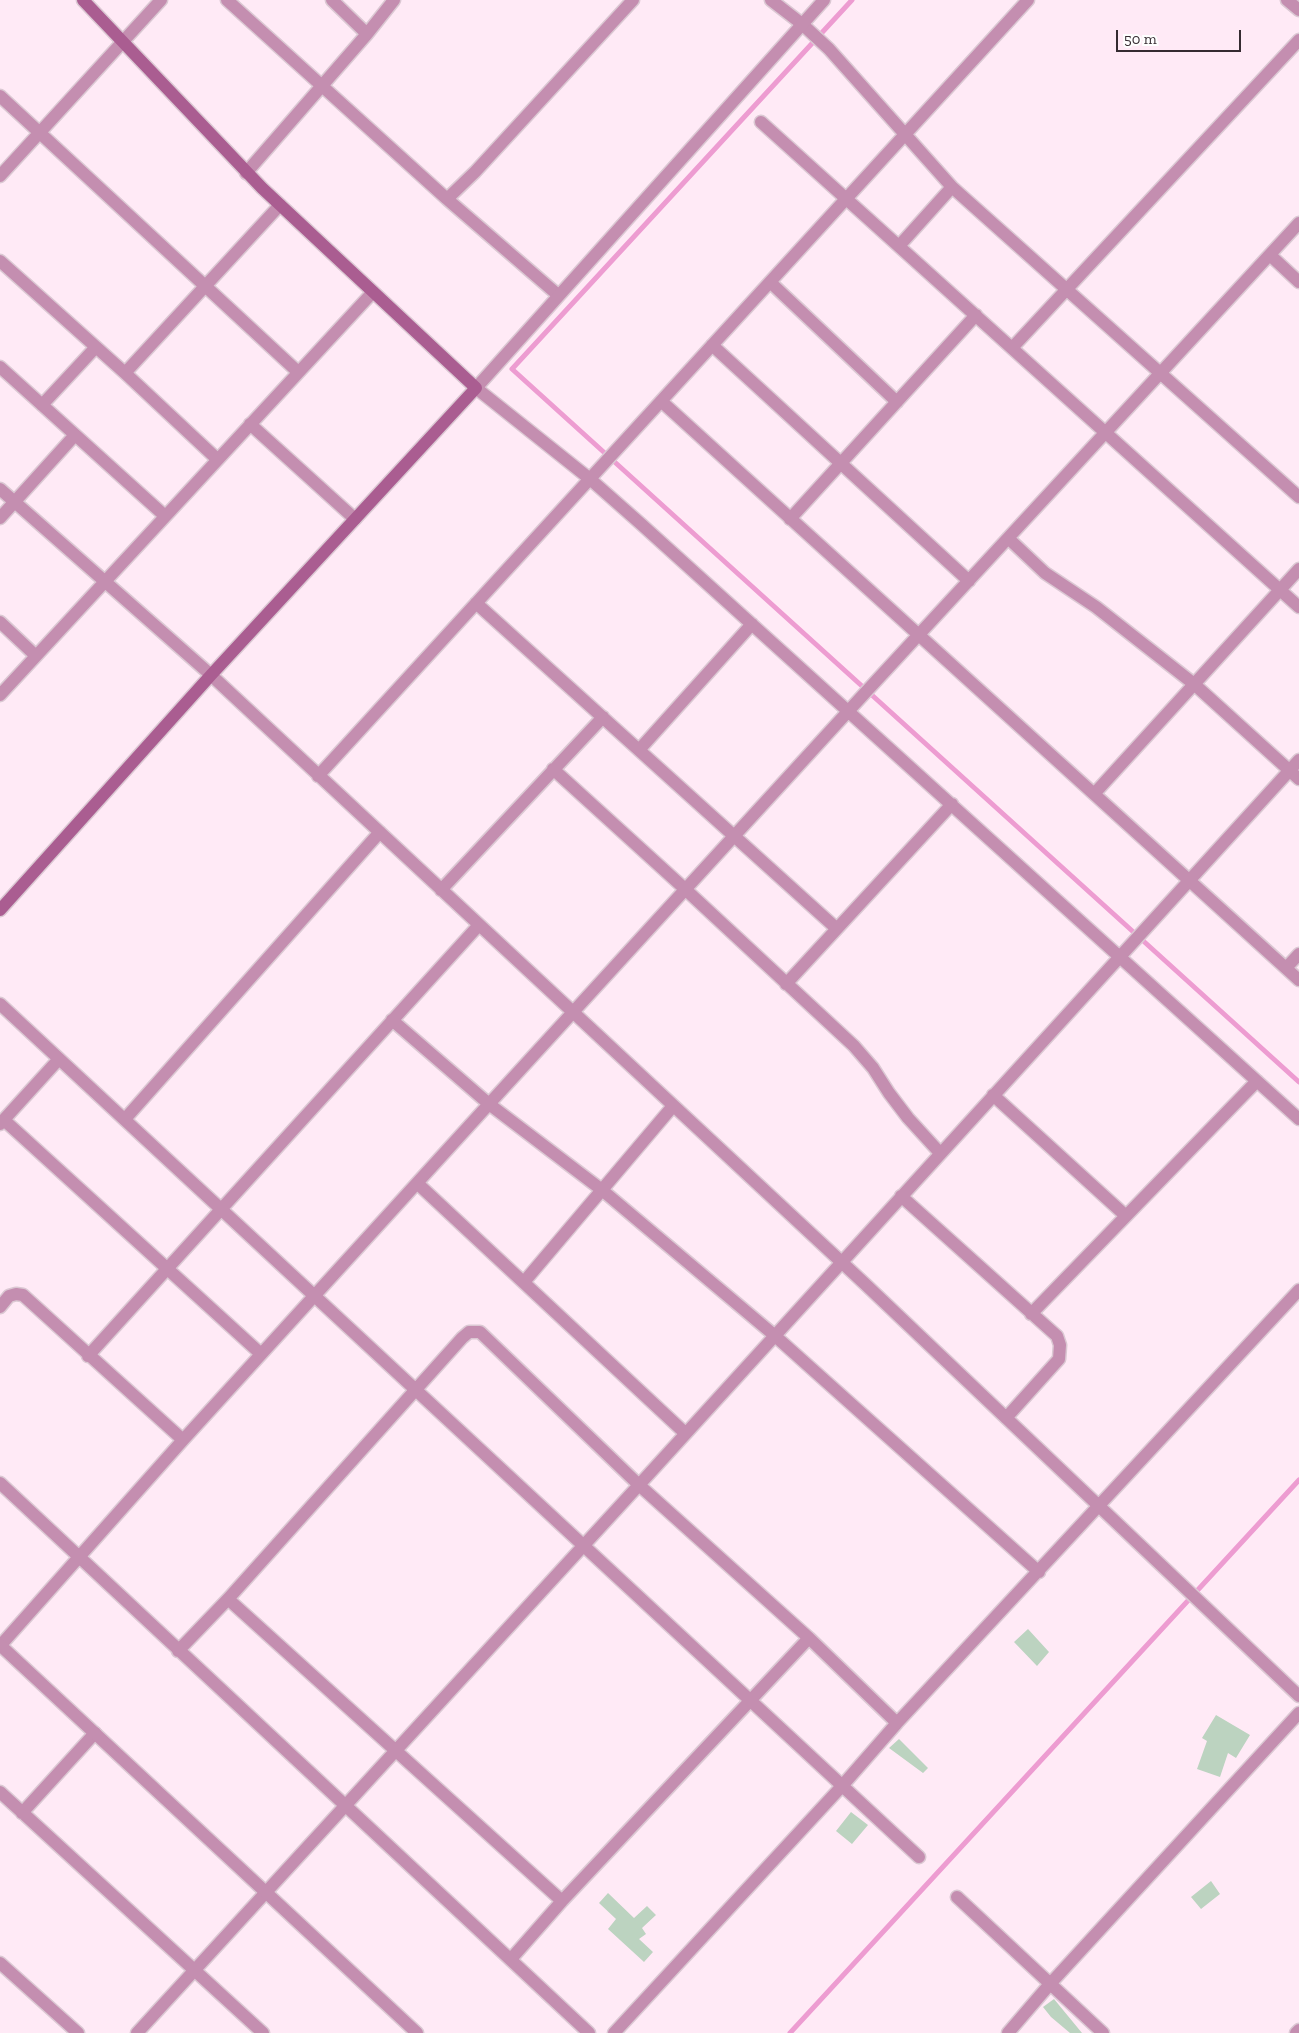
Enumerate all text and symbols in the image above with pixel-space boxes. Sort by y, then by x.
scale bar [1119,20,1244,52]
text: 50 m [1124,30,1157,48]

